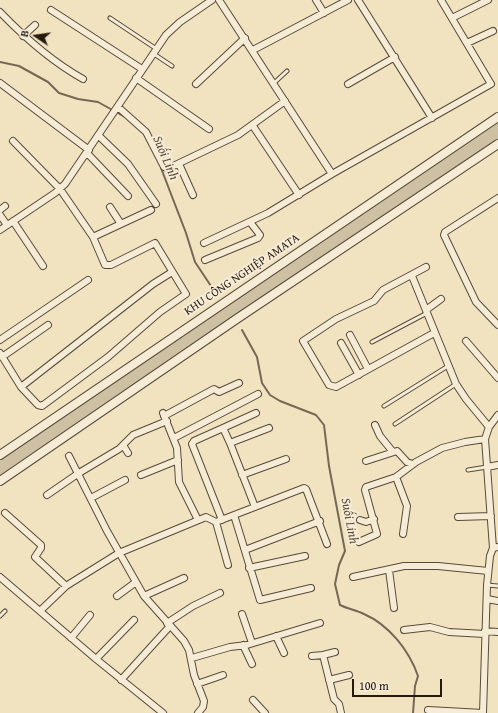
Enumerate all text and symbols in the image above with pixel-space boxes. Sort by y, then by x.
north arrow [16,16,56,56]
text: B [16,28,33,38]
water label: Suối Linh [149,134,181,182]
street label: KHU CÔNG NGHIỆP AMATA [182,231,302,319]
water label: Suối Linh [337,497,361,545]
scale bar [354,671,444,697]
text: 100 m [359,677,389,694]

